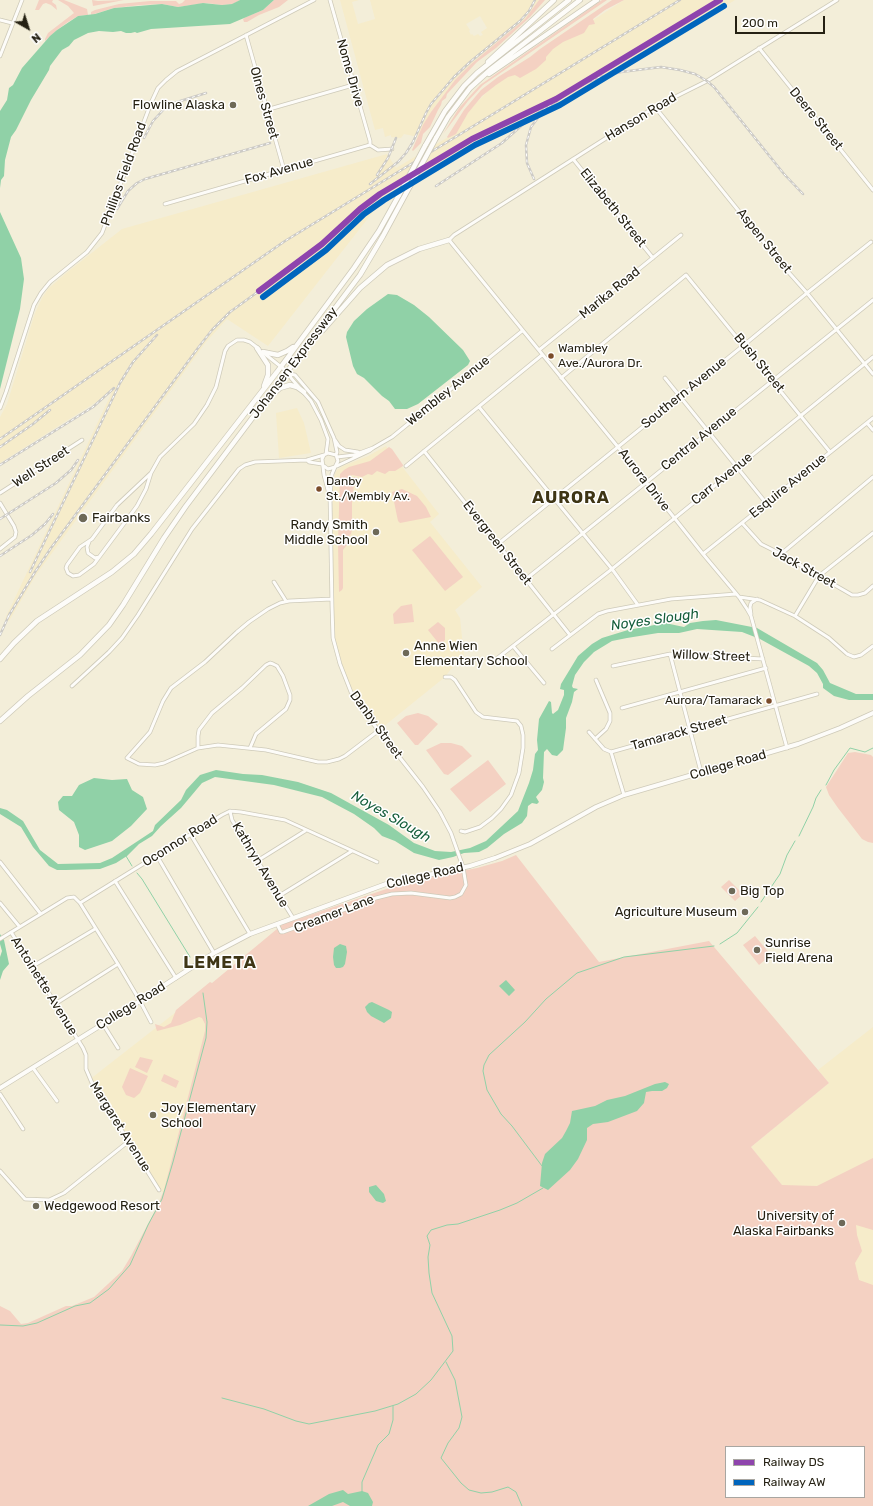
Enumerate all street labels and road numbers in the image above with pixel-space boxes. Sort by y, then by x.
street label: Nome Drive [333,37,367,109]
street label: Olnes Street [246,65,282,141]
street label: Deere Street [786,84,846,154]
street label: Hanson Road [603,90,679,144]
street label: Phillips Field Road [98,120,150,228]
street label: Fox Avenue [243,154,315,188]
street label: Elizabeth Street [577,166,649,250]
street label: Aspen Street [733,205,795,277]
street label: Marika Road [577,264,643,322]
street label: Johansen Expressway [247,304,341,422]
street label: Bush Street [730,330,788,396]
street label: Wembley Avenue [403,353,493,429]
street label: Southern Avenue [638,354,730,432]
street label: Central Avenue [658,404,740,474]
street label: Well Street [10,443,72,491]
street label: Aurora Drive [615,446,673,514]
street label: Carr Avenue [688,450,756,508]
street label: Esquire Avenue [747,450,829,522]
street label: Evergreen Street [459,498,535,588]
street label: Jack Street [770,544,838,592]
street label: Willow Street [672,647,750,665]
street label: Danby Street [346,688,406,762]
street label: Tamarack Street [629,712,729,754]
street label: College Road [688,747,768,783]
street label: Oconnor Road [140,812,220,870]
street label: Kathryn Avenue [228,820,292,910]
street label: College Road [385,860,465,892]
street label: Creamer Lane [292,892,376,936]
street label: Antoinette Avenue [7,934,81,1038]
street label: College Road [93,979,169,1033]
street label: Margaret Avenue [86,1079,154,1175]

